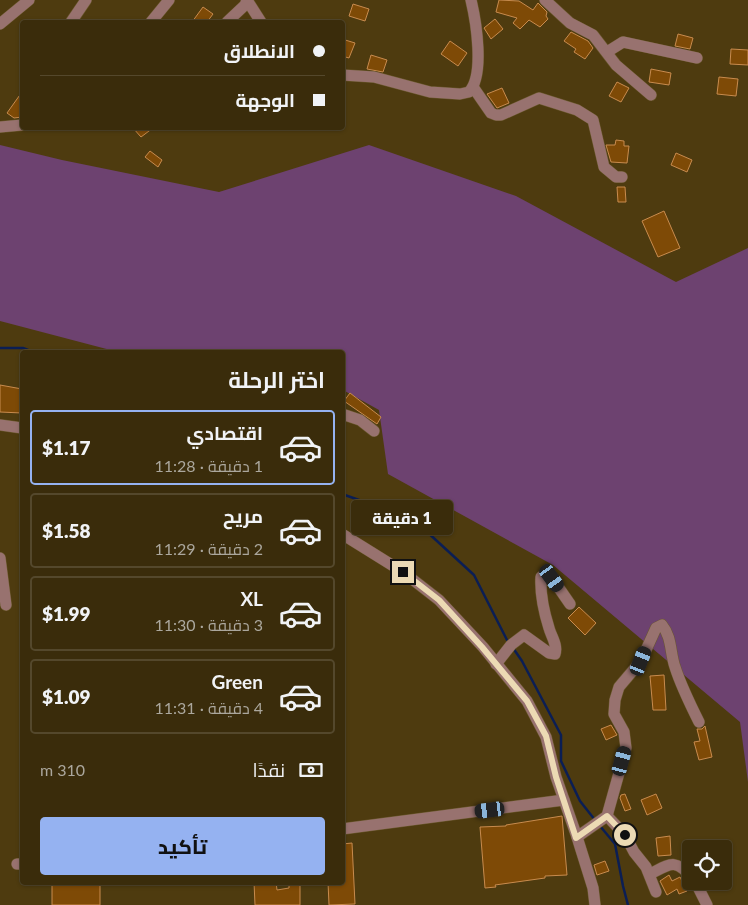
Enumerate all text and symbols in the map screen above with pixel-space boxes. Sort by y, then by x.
text: الانطلاق [224,39,295,62]
text: الوجهة [235,88,295,111]
text: اختر الرحلة [228,366,325,393]
text: اقتصادي [187,421,263,444]
icon: car [278,425,323,470]
text: $1.17 [42,436,91,459]
text: 1 دقيقة · 11:28 [155,456,263,475]
callout: 1 دقيقة [352,500,454,534]
text: مريح [223,504,263,527]
icon: car [278,508,323,553]
text: 1 دقيقة [372,508,432,527]
text: $1.58 [42,519,91,542]
text: 2 دقيقة · 11:29 [155,539,263,558]
route end [392,561,414,583]
car [537,561,566,595]
text: XL [240,587,263,610]
icon: car [278,591,323,636]
text: $1.99 [42,602,91,625]
text: 3 دقيقة · 11:30 [155,615,263,634]
car [628,644,653,678]
text: Green [212,670,263,693]
icon: car [278,674,323,719]
text: $1.09 [42,685,91,708]
text: 4 دقيقة · 11:31 [155,698,263,717]
car [610,745,633,777]
icon: cash [297,756,325,784]
text: نقدًا [253,758,285,781]
text: 310 m [40,760,85,779]
car [474,801,505,819]
button: تأكيد [40,817,325,875]
route start [614,824,636,846]
map controls [682,840,732,890]
button: locate [682,840,732,890]

